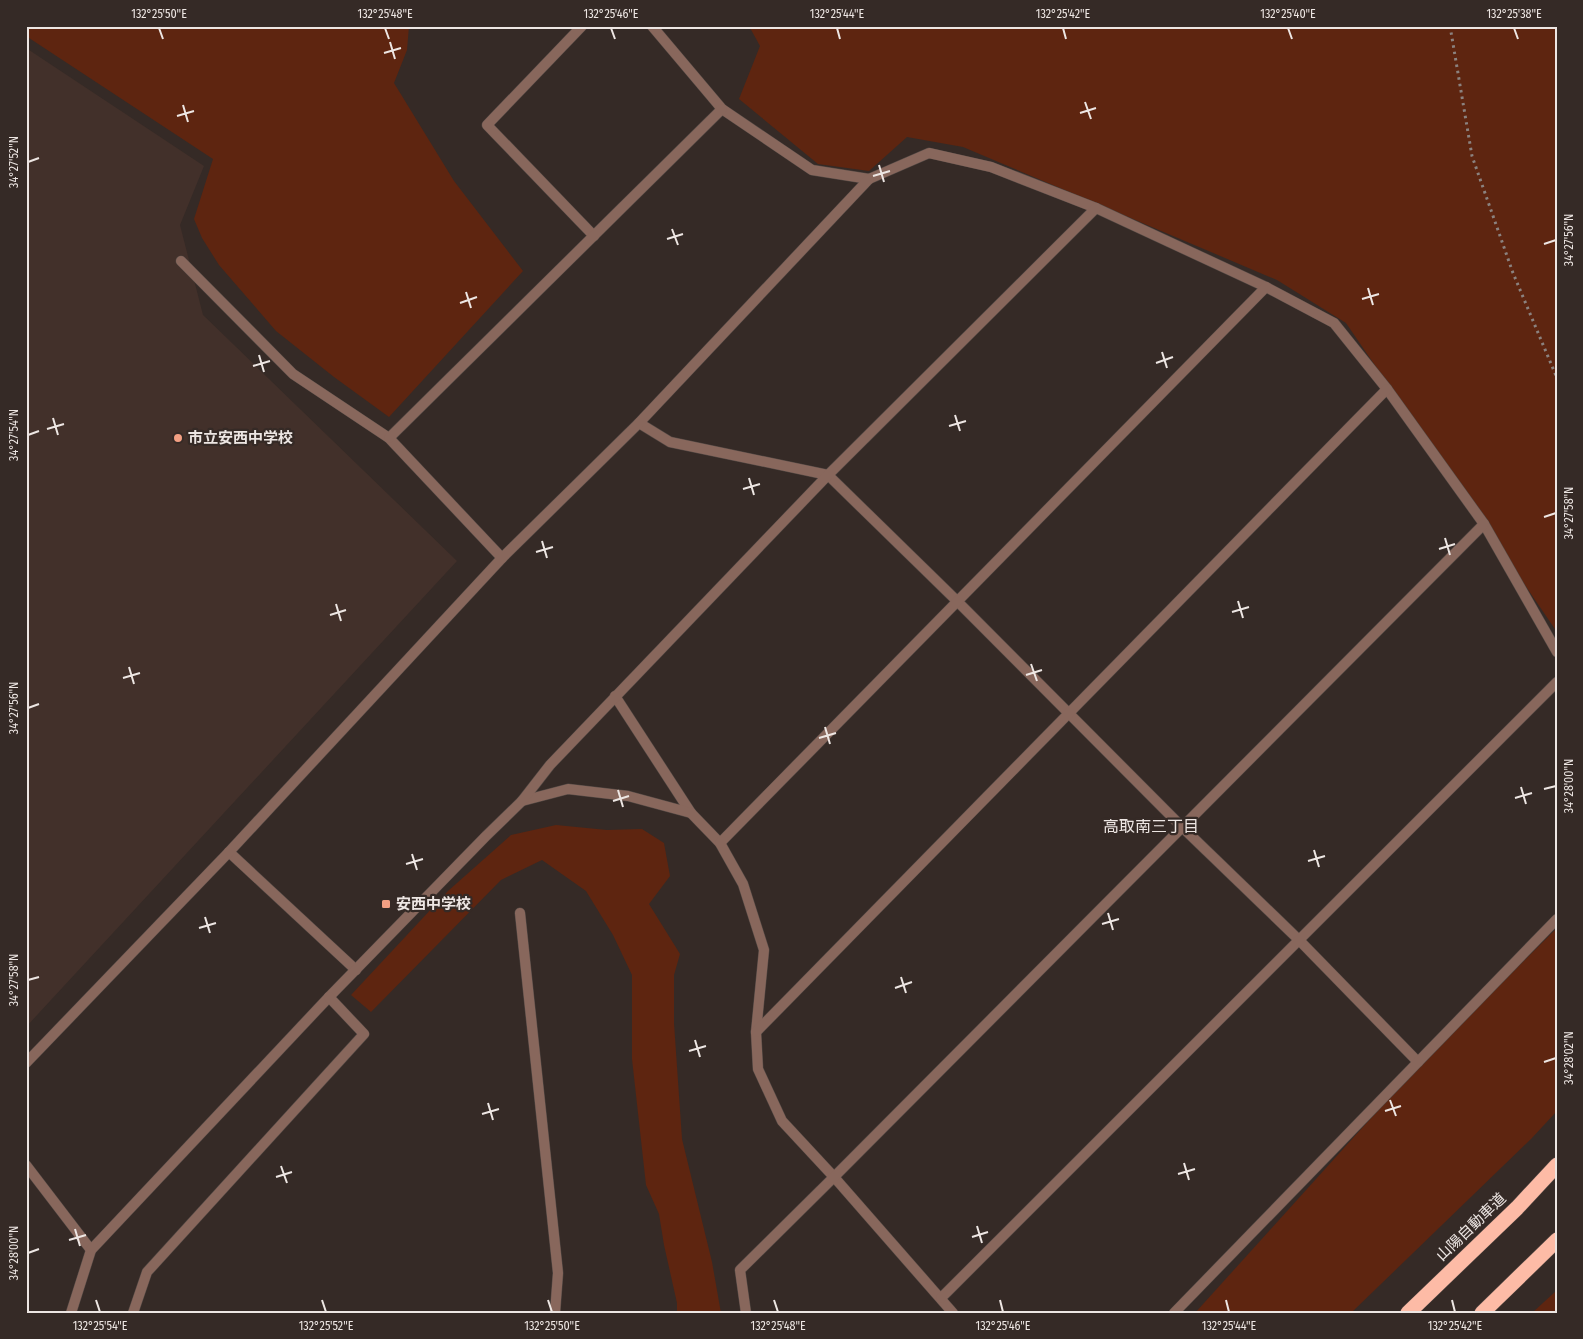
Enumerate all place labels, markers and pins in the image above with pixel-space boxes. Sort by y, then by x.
place label: 市立安西中学校 [188,429,293,447]
marker: 市立安西中学校 [172,432,184,444]
place label: 安西中学校 [396,895,471,913]
marker: 安西中学校 [380,898,392,910]

